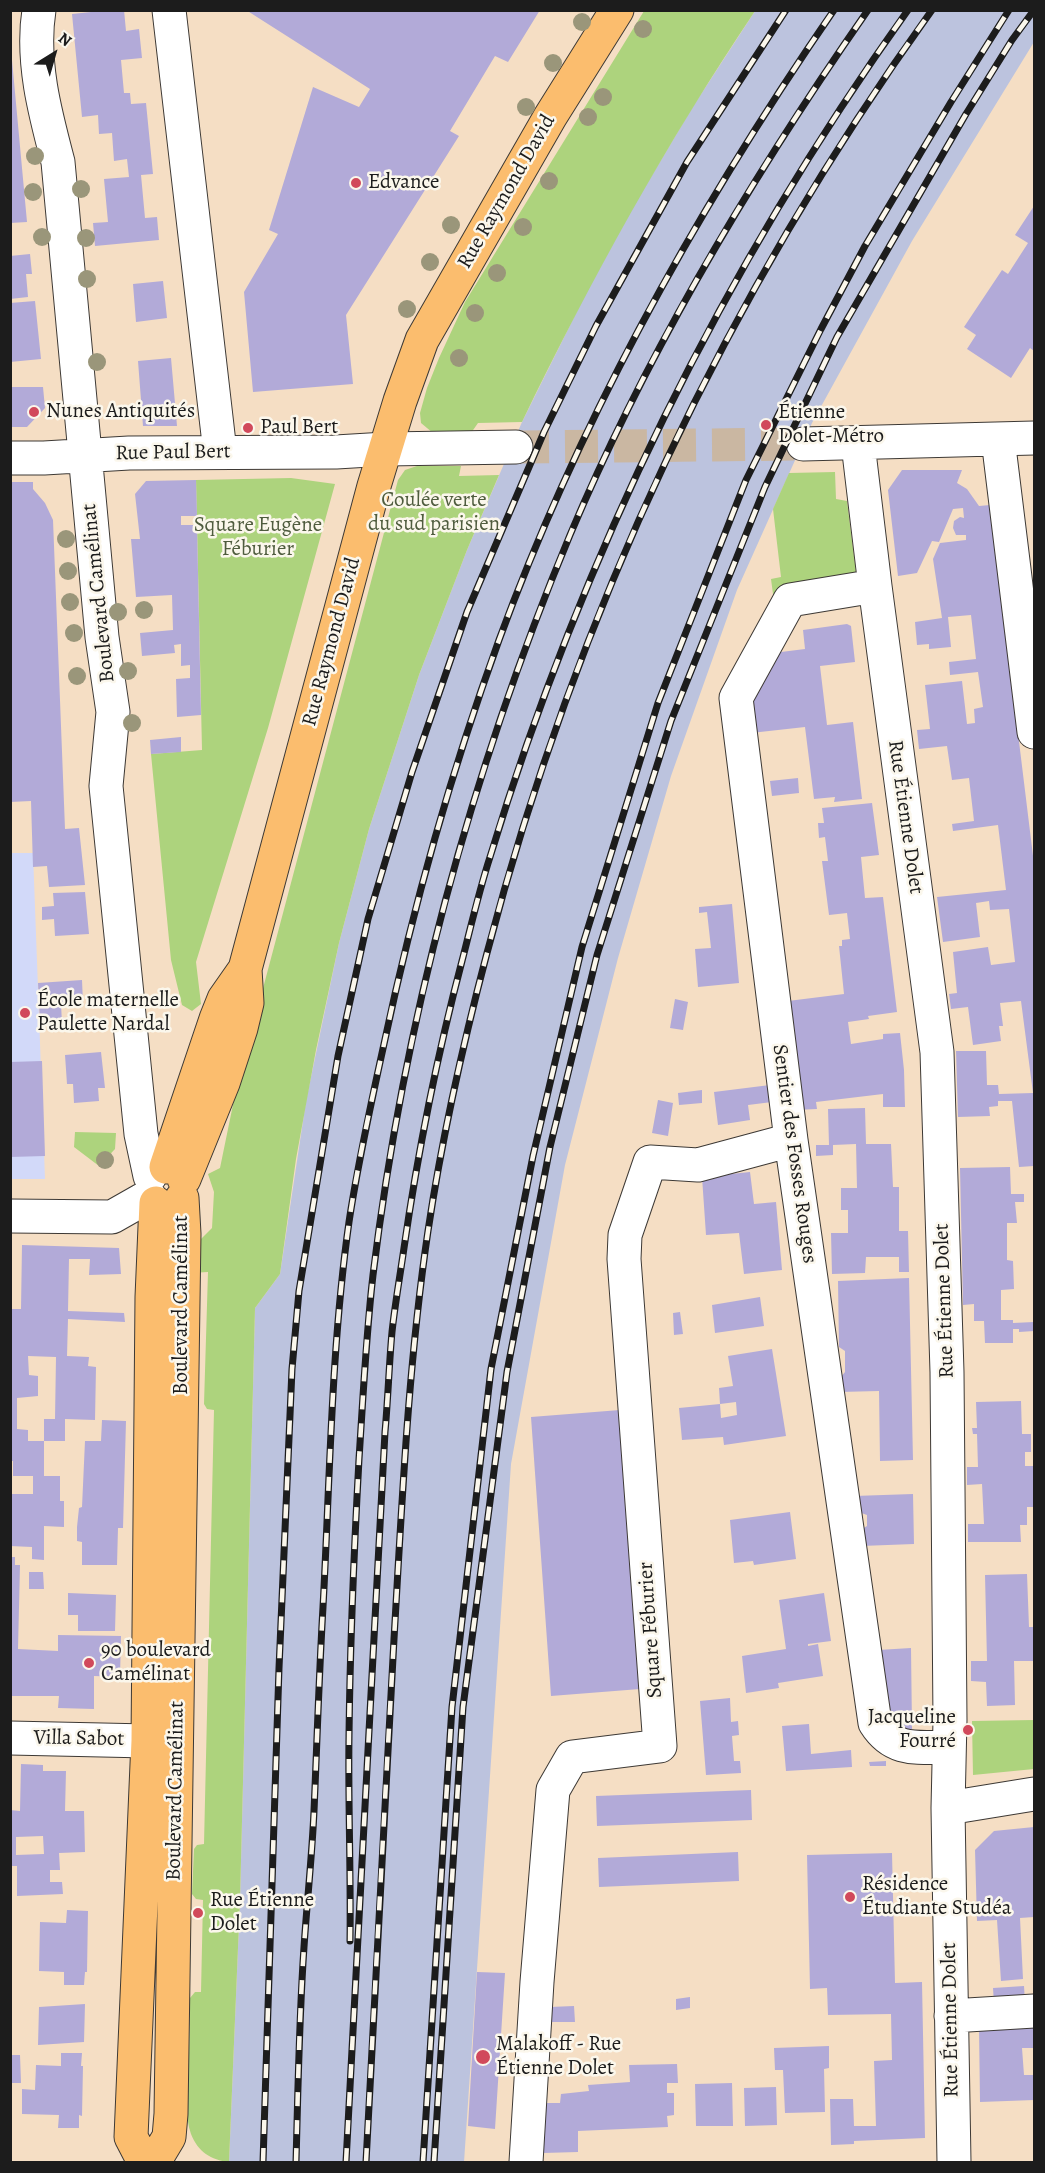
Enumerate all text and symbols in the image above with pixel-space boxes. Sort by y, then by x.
north arrow [24,24,84,84]
text: N [54,27,76,52]
street label: Rue Raymond David [453,110,561,274]
place label: Edvance [368,170,439,196]
marker: Edvance [349,176,363,190]
place label: Nunes Antiquités [46,399,195,425]
place label: Étienne Dolet-Métro [778,400,884,450]
marker: Nunes Antiquités [27,405,41,419]
place label: Paul Bert [260,415,338,441]
marker: Étienne Dolet-Métro [759,418,773,432]
marker: Paul Bert [241,421,255,435]
street label: Rue Paul Bert [115,439,231,467]
park label: Coulée verte du sud parisien [368,488,500,538]
street label: Boulevard Camélinat [77,502,121,684]
park label: Square Eugène Féburier [194,513,322,563]
street label: Rue Raymond David [297,555,367,729]
street label: Rue Étienne Dolet [882,738,928,896]
place label: École maternelle Paulette Nardal [37,988,179,1038]
marker: École maternelle Paulette Nardal [18,1006,32,1020]
street label: Sentier des Fosses Rouges [766,1043,822,1265]
street label: Boulevard Camélinat [169,1215,195,1395]
street label: Rue Étienne Dolet [930,1223,960,1379]
street label: Square Féburier [634,1561,668,1699]
place label: 90 boulevard Camélinat [101,1638,211,1688]
marker: 90 boulevard Camélinat [82,1656,96,1670]
street label: Boulevard Camélinat [162,1701,190,1881]
place label: Jacqueline Fourré [868,1705,956,1755]
marker: Jacqueline Fourré [961,1723,975,1737]
street label: Villa Sabot [33,1726,125,1752]
place label: Résidence Étudiante Studéa [862,1872,1012,1922]
place label: Rue Étienne Dolet [210,1888,314,1938]
marker: Résidence Étudiante Studéa [843,1890,857,1904]
marker: Rue Étienne Dolet [191,1906,205,1920]
street label: Rue Étienne Dolet [937,1942,965,2098]
place label: Malakoff - Rue Étienne Dolet [496,2032,621,2082]
marker: Malakoff - Rue Étienne Dolet [474,2048,492,2066]

